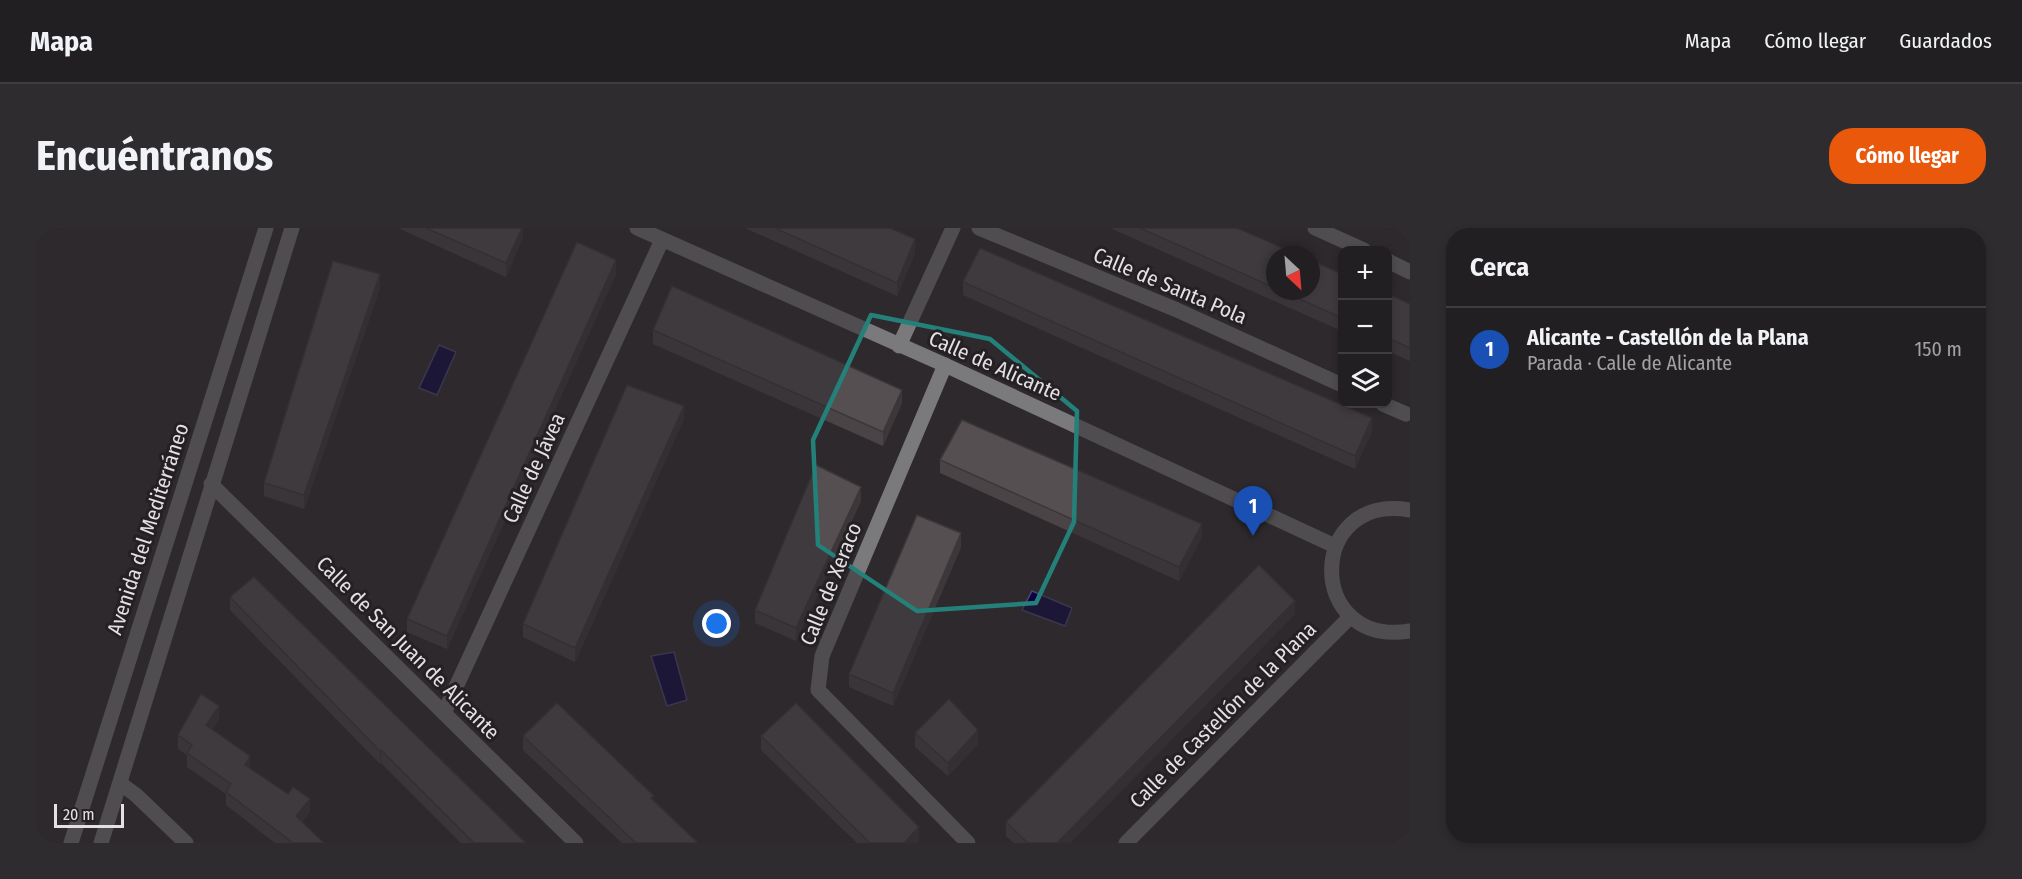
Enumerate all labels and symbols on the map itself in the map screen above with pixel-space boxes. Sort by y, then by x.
street label: Calle de Santa Pola [1089,242,1251,330]
north arrow [1266,246,1320,300]
street label: Calle de Alicante [925,325,1065,407]
street label: Calle de Jávea [497,409,571,527]
street label: Avenida del Mediterráneo [101,420,195,638]
pin: 1 [1234,486,1272,536]
street label: Calle de Xeraco [795,519,867,649]
street label: Calle de San Juan de Alicante [311,551,505,745]
your location [702,609,731,638]
street label: Calle de Castellón de la Plana [1124,616,1322,814]
scale bar [54,801,124,828]

